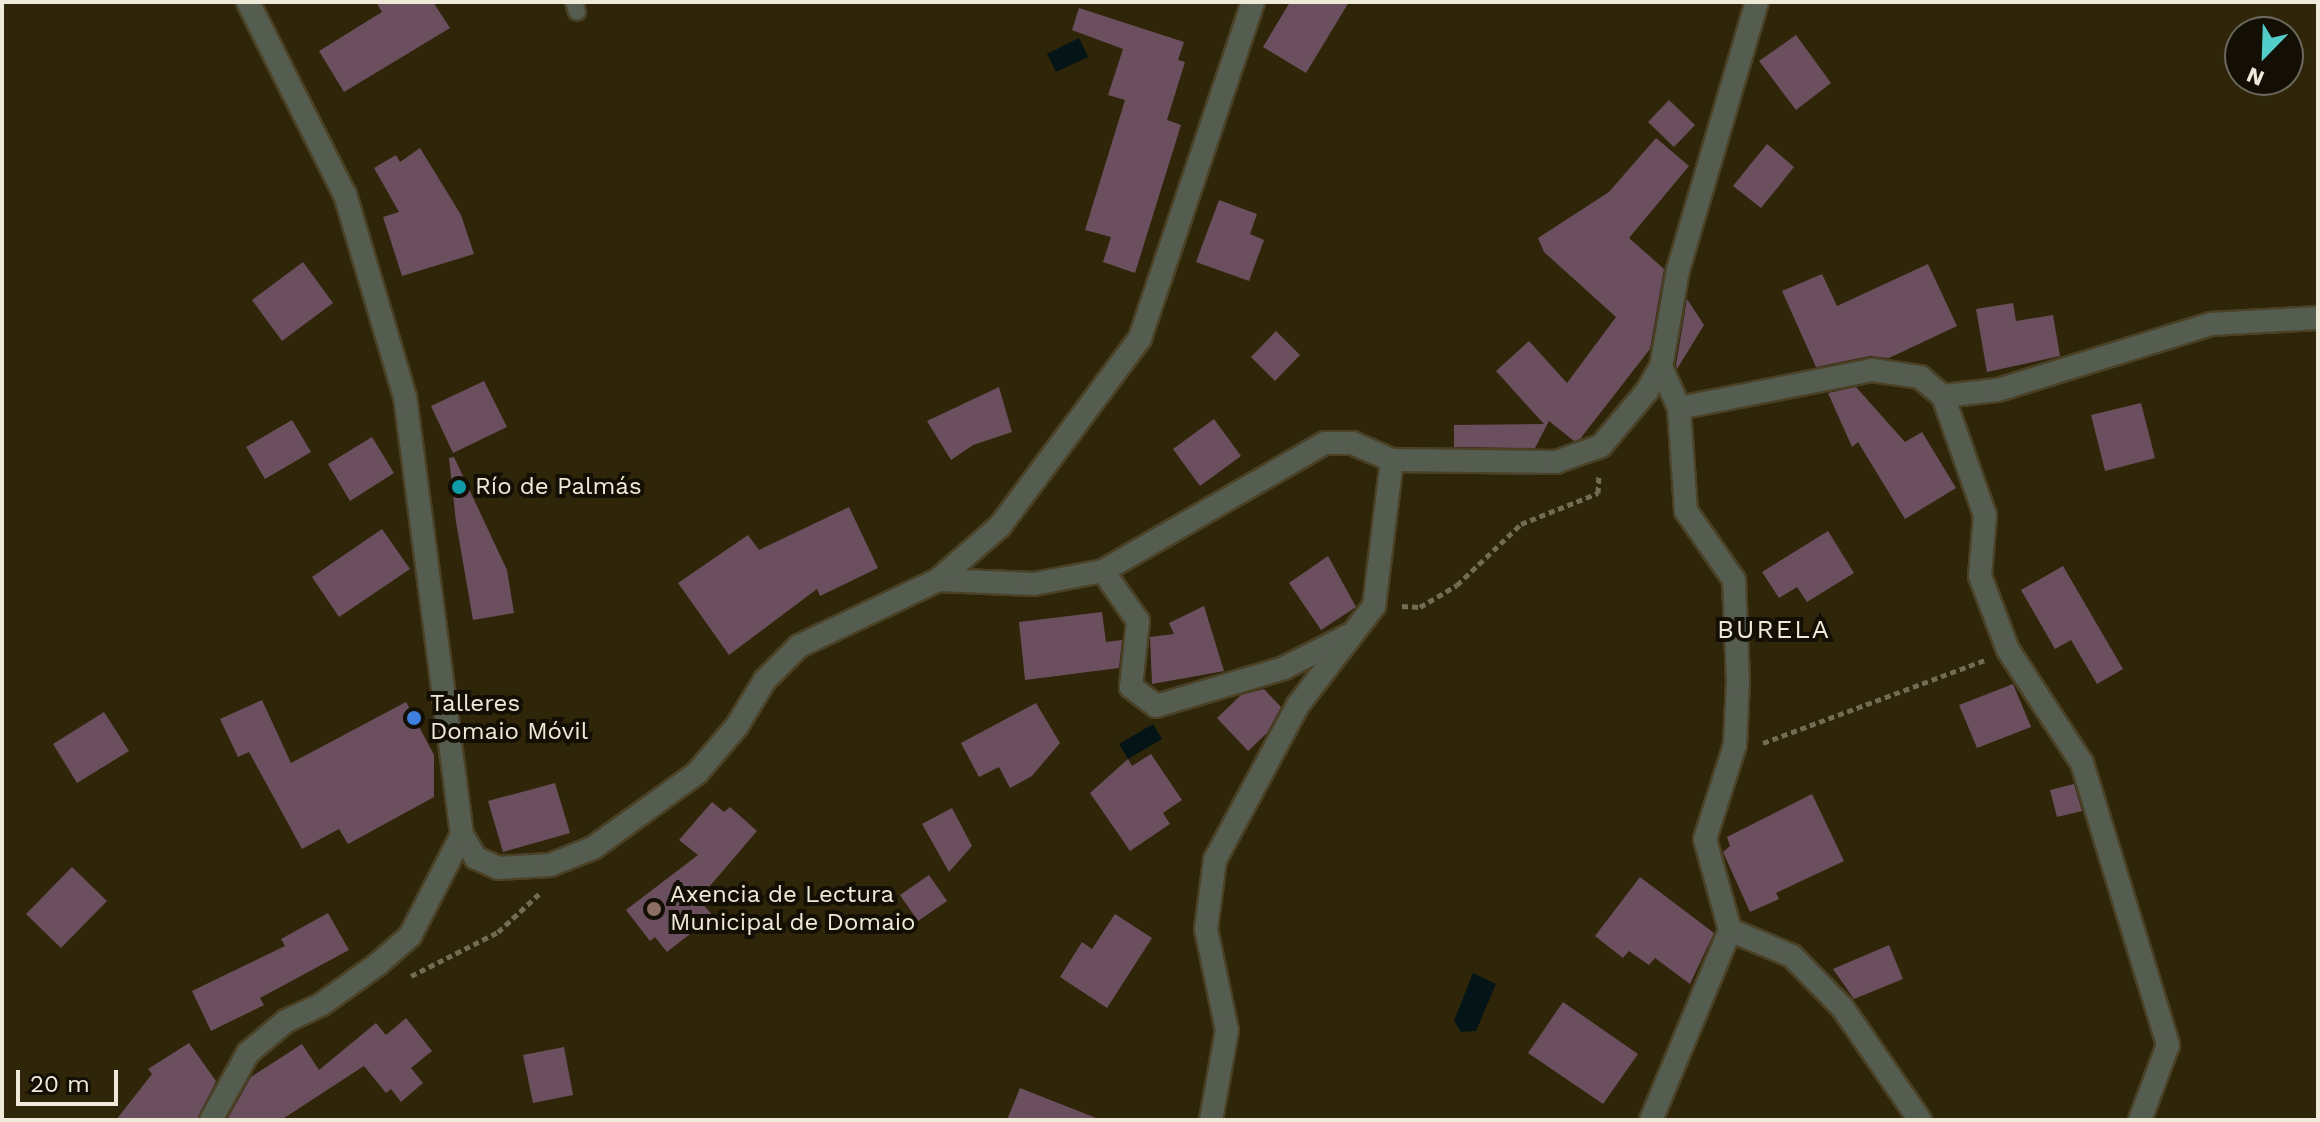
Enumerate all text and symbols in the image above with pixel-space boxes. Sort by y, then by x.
north arrow [2224,16,2304,96]
text: N [2243,62,2268,91]
place label: Río de Palmás [475,473,642,501]
marker: Río de Palmás [450,478,468,496]
district label: BURELA [1717,614,1831,646]
place label: Talleres Domaio Móvil [430,690,588,746]
marker: Talleres Domaio Móvil [405,709,423,727]
place label: Axencia de Lectura Municipal de Domaio [670,881,916,937]
marker: Axencia de Lectura Municipal de Domaio [645,900,663,918]
scale bar [20,1054,122,1104]
text: 20 m [30,1070,90,1098]

